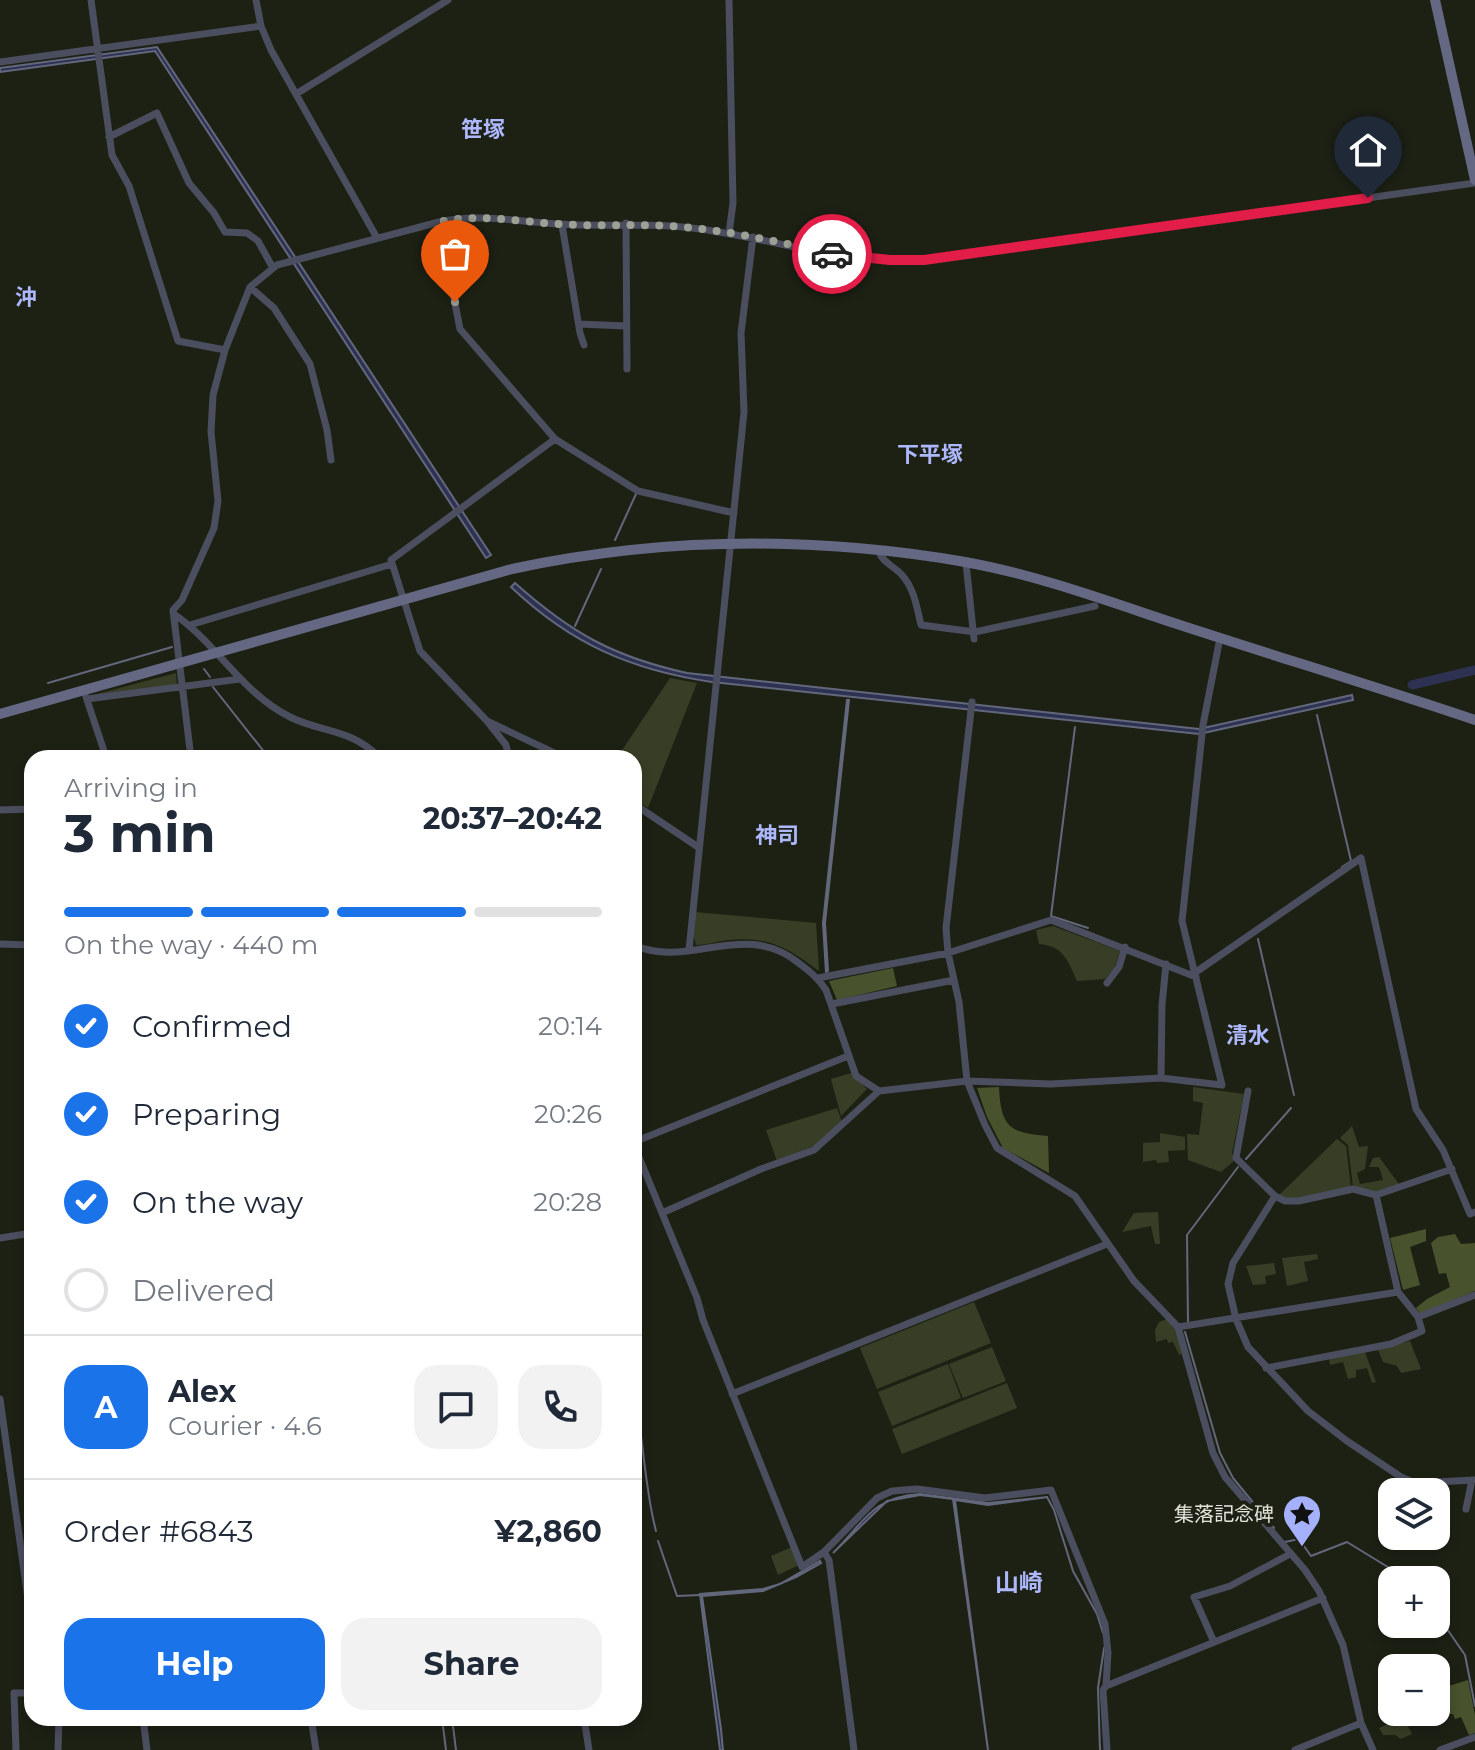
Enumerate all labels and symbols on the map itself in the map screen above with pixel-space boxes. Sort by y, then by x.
district label: 笹塚 [461,116,505,143]
pin [1334,116,1402,198]
courier [792,214,872,294]
pin [421,220,489,302]
district label: 沖 [15,284,37,311]
district label: 下平塚 [897,441,963,468]
district label: 神司 [755,822,799,849]
district label: 清水 [1226,1022,1270,1049]
place icon: 集落記念碑 [1281,1493,1323,1548]
place label: 集落記念碑 [1174,1502,1274,1526]
district label: 山崎 [995,1568,1043,1597]

